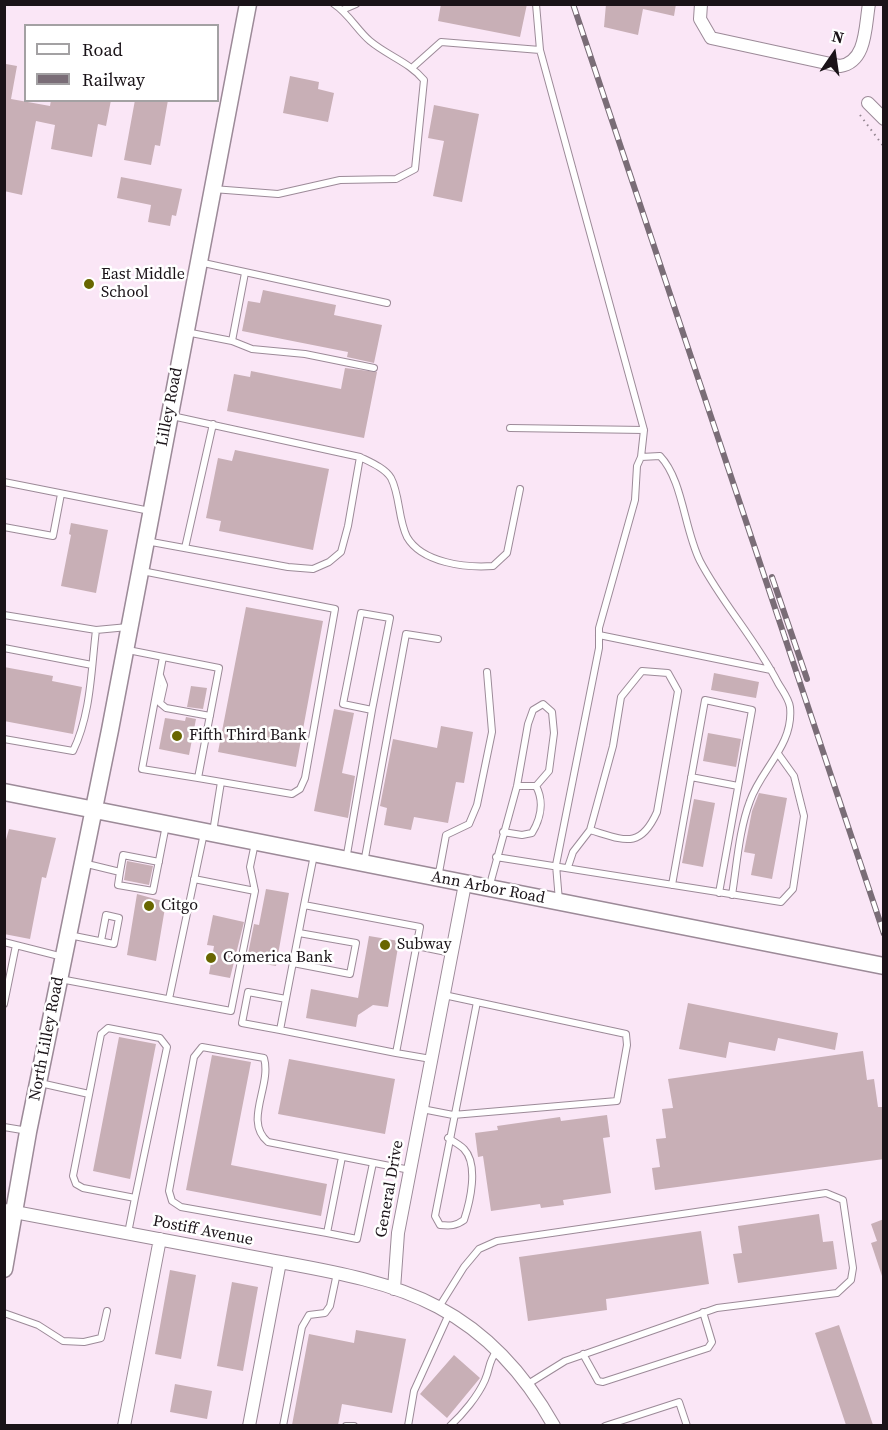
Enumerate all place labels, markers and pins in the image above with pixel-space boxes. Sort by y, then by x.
place label: East Middle School [101,265,185,303]
marker: East Middle School [82,277,96,291]
place label: Fifth Third Bank [189,726,307,746]
marker: Fifth Third Bank [170,729,184,743]
place label: Citgo [161,896,198,916]
marker: Citgo [142,899,156,913]
place label: Subway [397,935,452,955]
marker: Subway [378,938,392,952]
place label: Comerica Bank [223,948,332,968]
marker: Comerica Bank [204,951,218,965]

